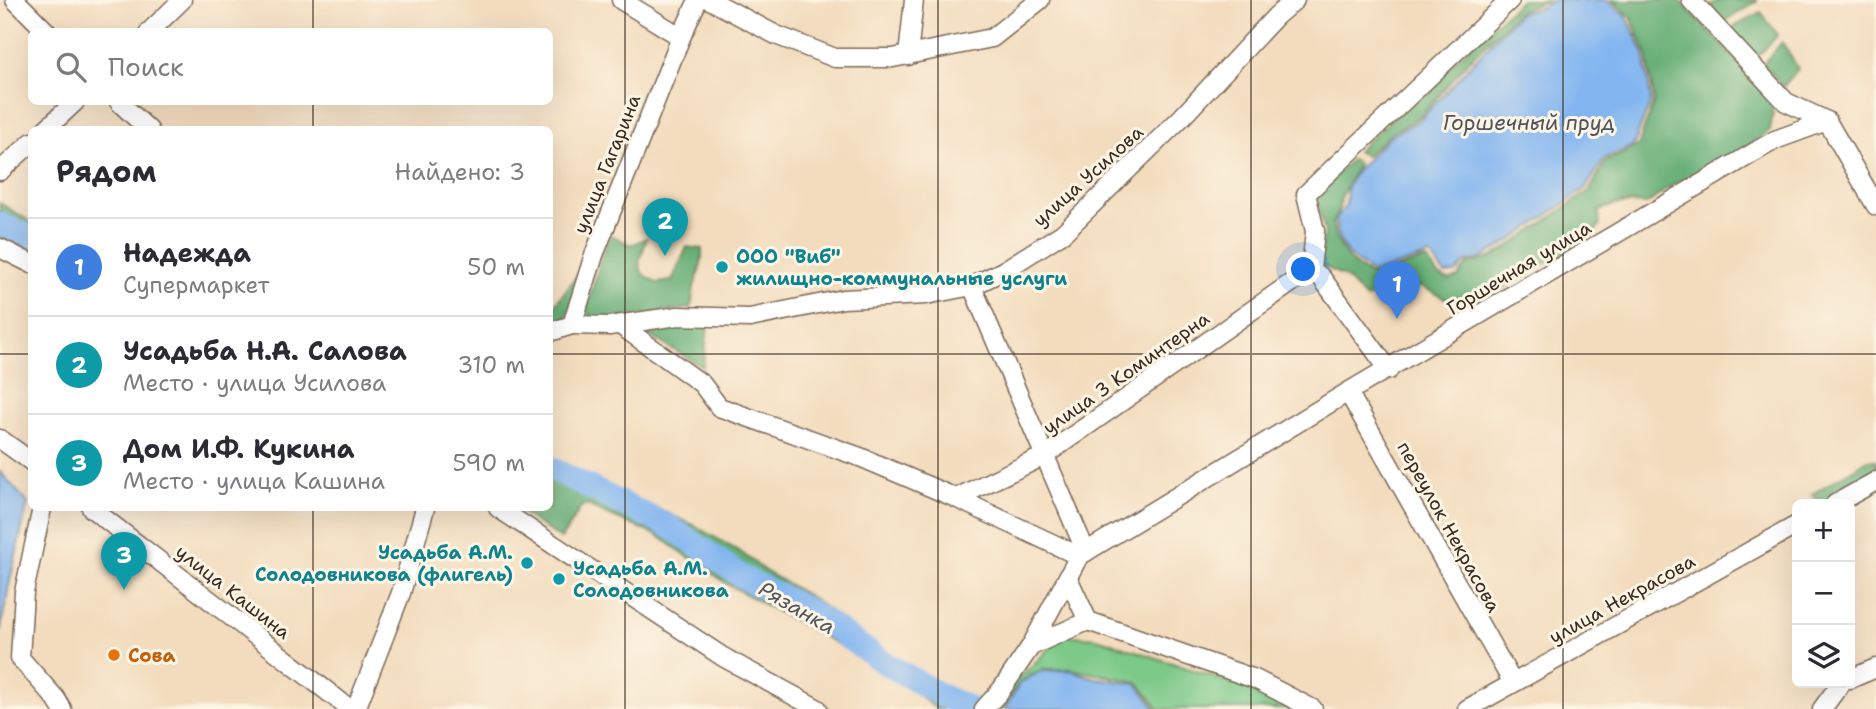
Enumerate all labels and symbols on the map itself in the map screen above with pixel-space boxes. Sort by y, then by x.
street label: улица Гагарина [568,91,646,237]
water label: Горшечный пруд [1443,109,1615,137]
street label: улица Усилова [1027,120,1149,232]
pin: 2 [642,198,688,256]
street label: Горшечная улица [1442,215,1596,321]
place label: ООО "Виб" жилищно-коммунальные услуги [736,244,1067,291]
your location [1286,252,1320,286]
marker: ООО "Виб" жилищно-коммунальные услуги [714,259,730,275]
pin: 1 [1374,261,1420,319]
street label: улица 3 Коминтерна [1038,306,1214,440]
street label: переулок Некрасова [1392,437,1506,617]
pin: 3 [101,532,147,590]
street label: улица Кашина [170,539,296,645]
place label: Усадьба А.М. Солодовникова (флигель) [255,540,513,587]
street label: улица Некрасова [1545,548,1700,650]
marker: Усадьба А.М. Солодовникова (флигель) [519,555,535,571]
place label: Усадьба А.М. Солодовникова [573,556,729,603]
marker: Усадьба А.М. Солодовникова [551,571,567,587]
water label: Рязанка [754,575,840,641]
place label: Сова [128,643,175,668]
marker: Сова [106,647,122,663]

